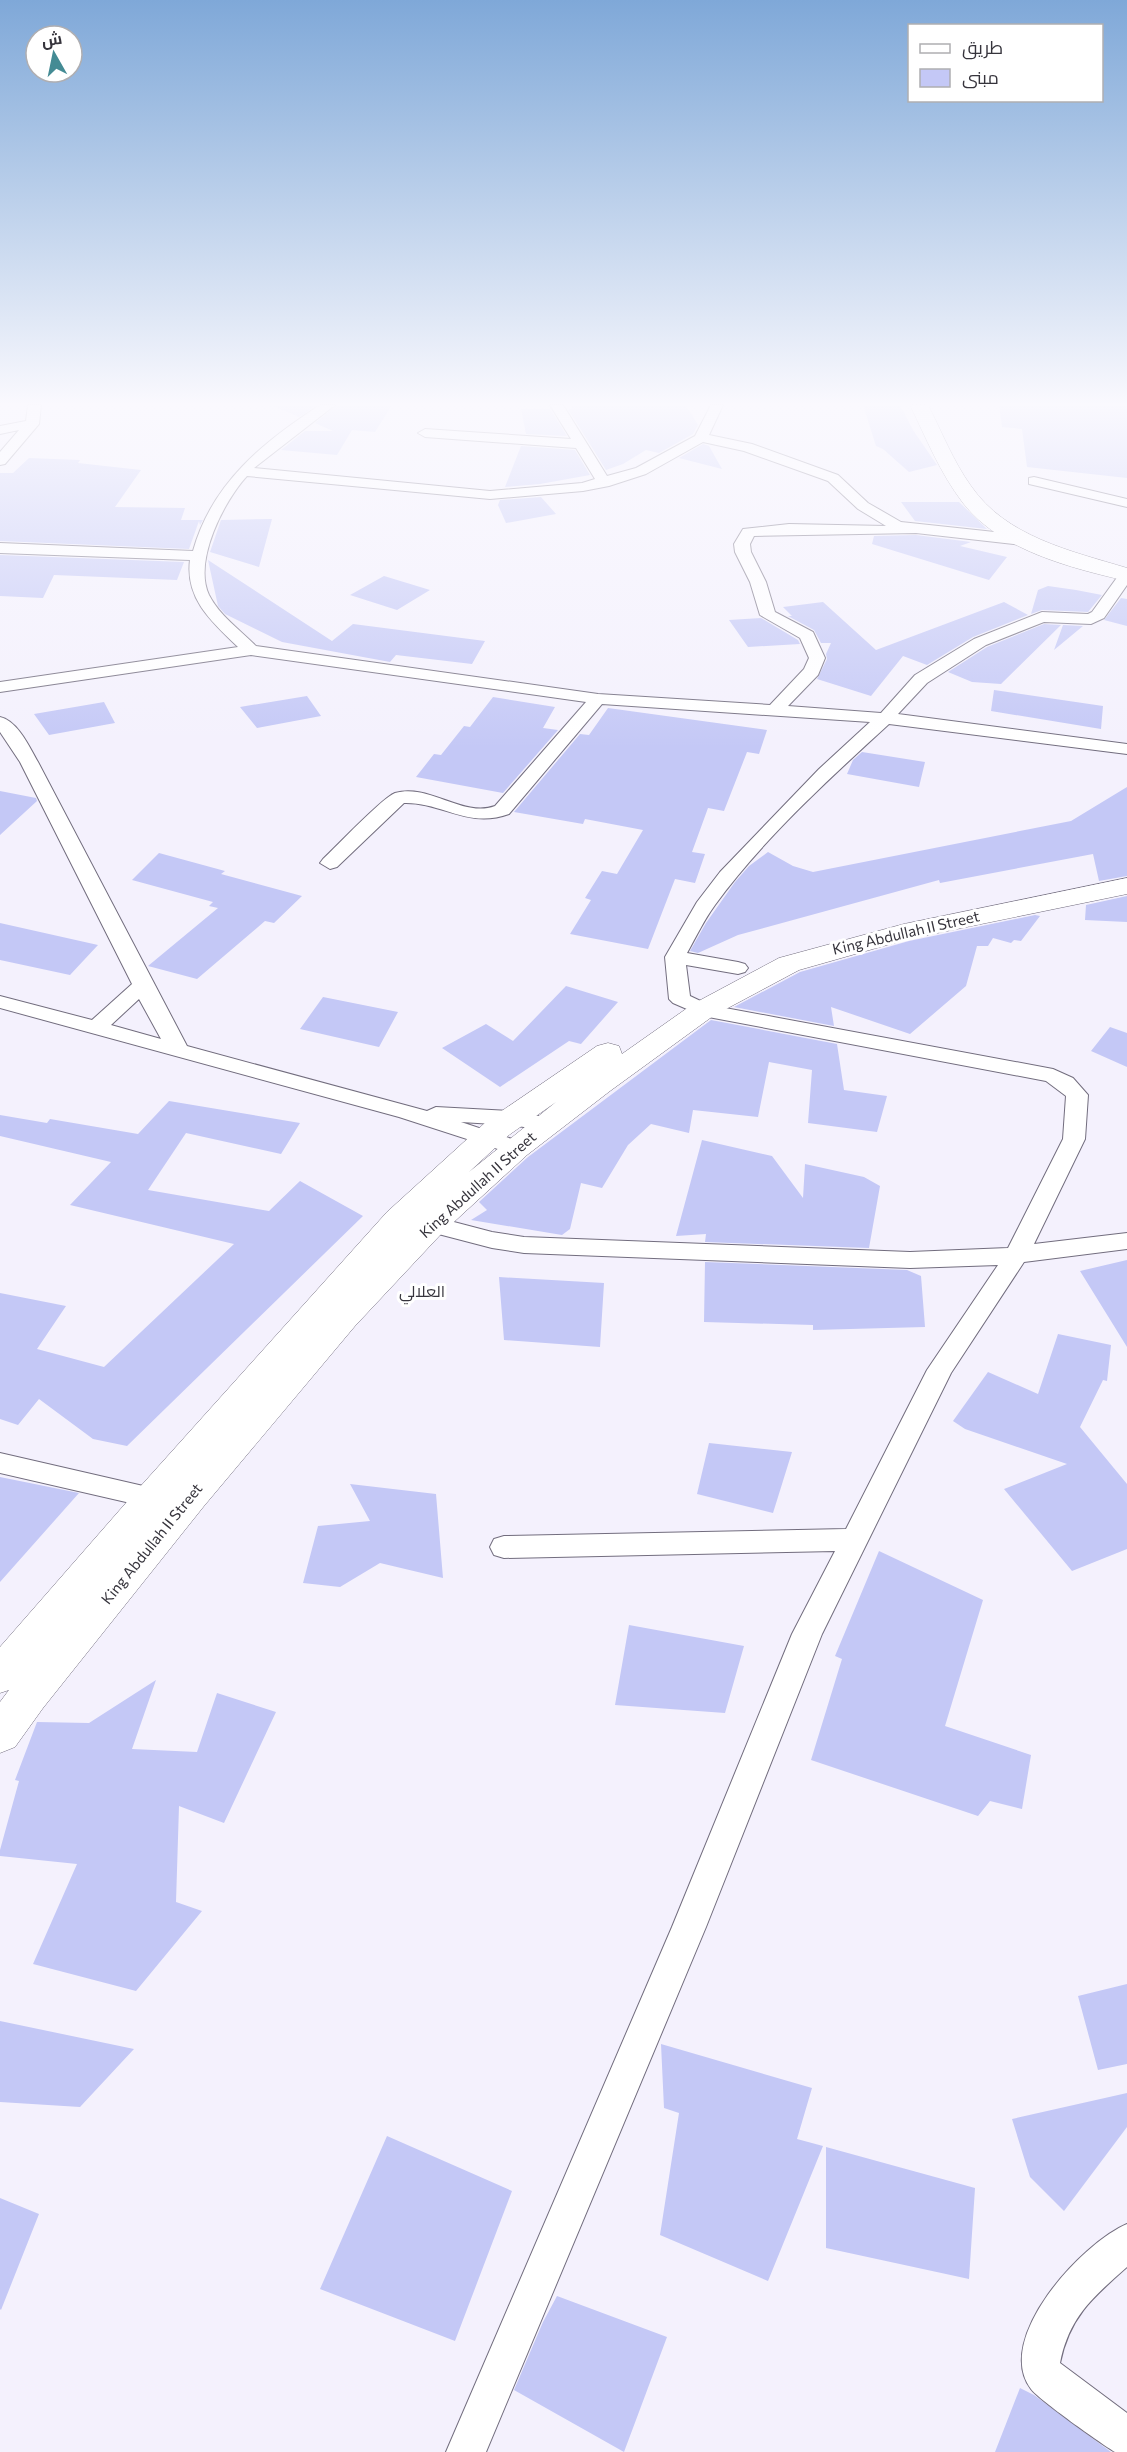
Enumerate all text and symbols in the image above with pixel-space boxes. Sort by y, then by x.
north arrow [24,24,84,84]
legend [908,24,1103,102]
text: ش [40,28,63,51]
text: طريق [962,36,1003,60]
text: مبنى [962,66,999,89]
street label: King Abdullah II Street [830,906,981,958]
street label: King Abdullah II Street [415,1127,539,1241]
district label: العلالي [399,1281,445,1305]
street label: King Abdullah II Street [97,1479,206,1607]

